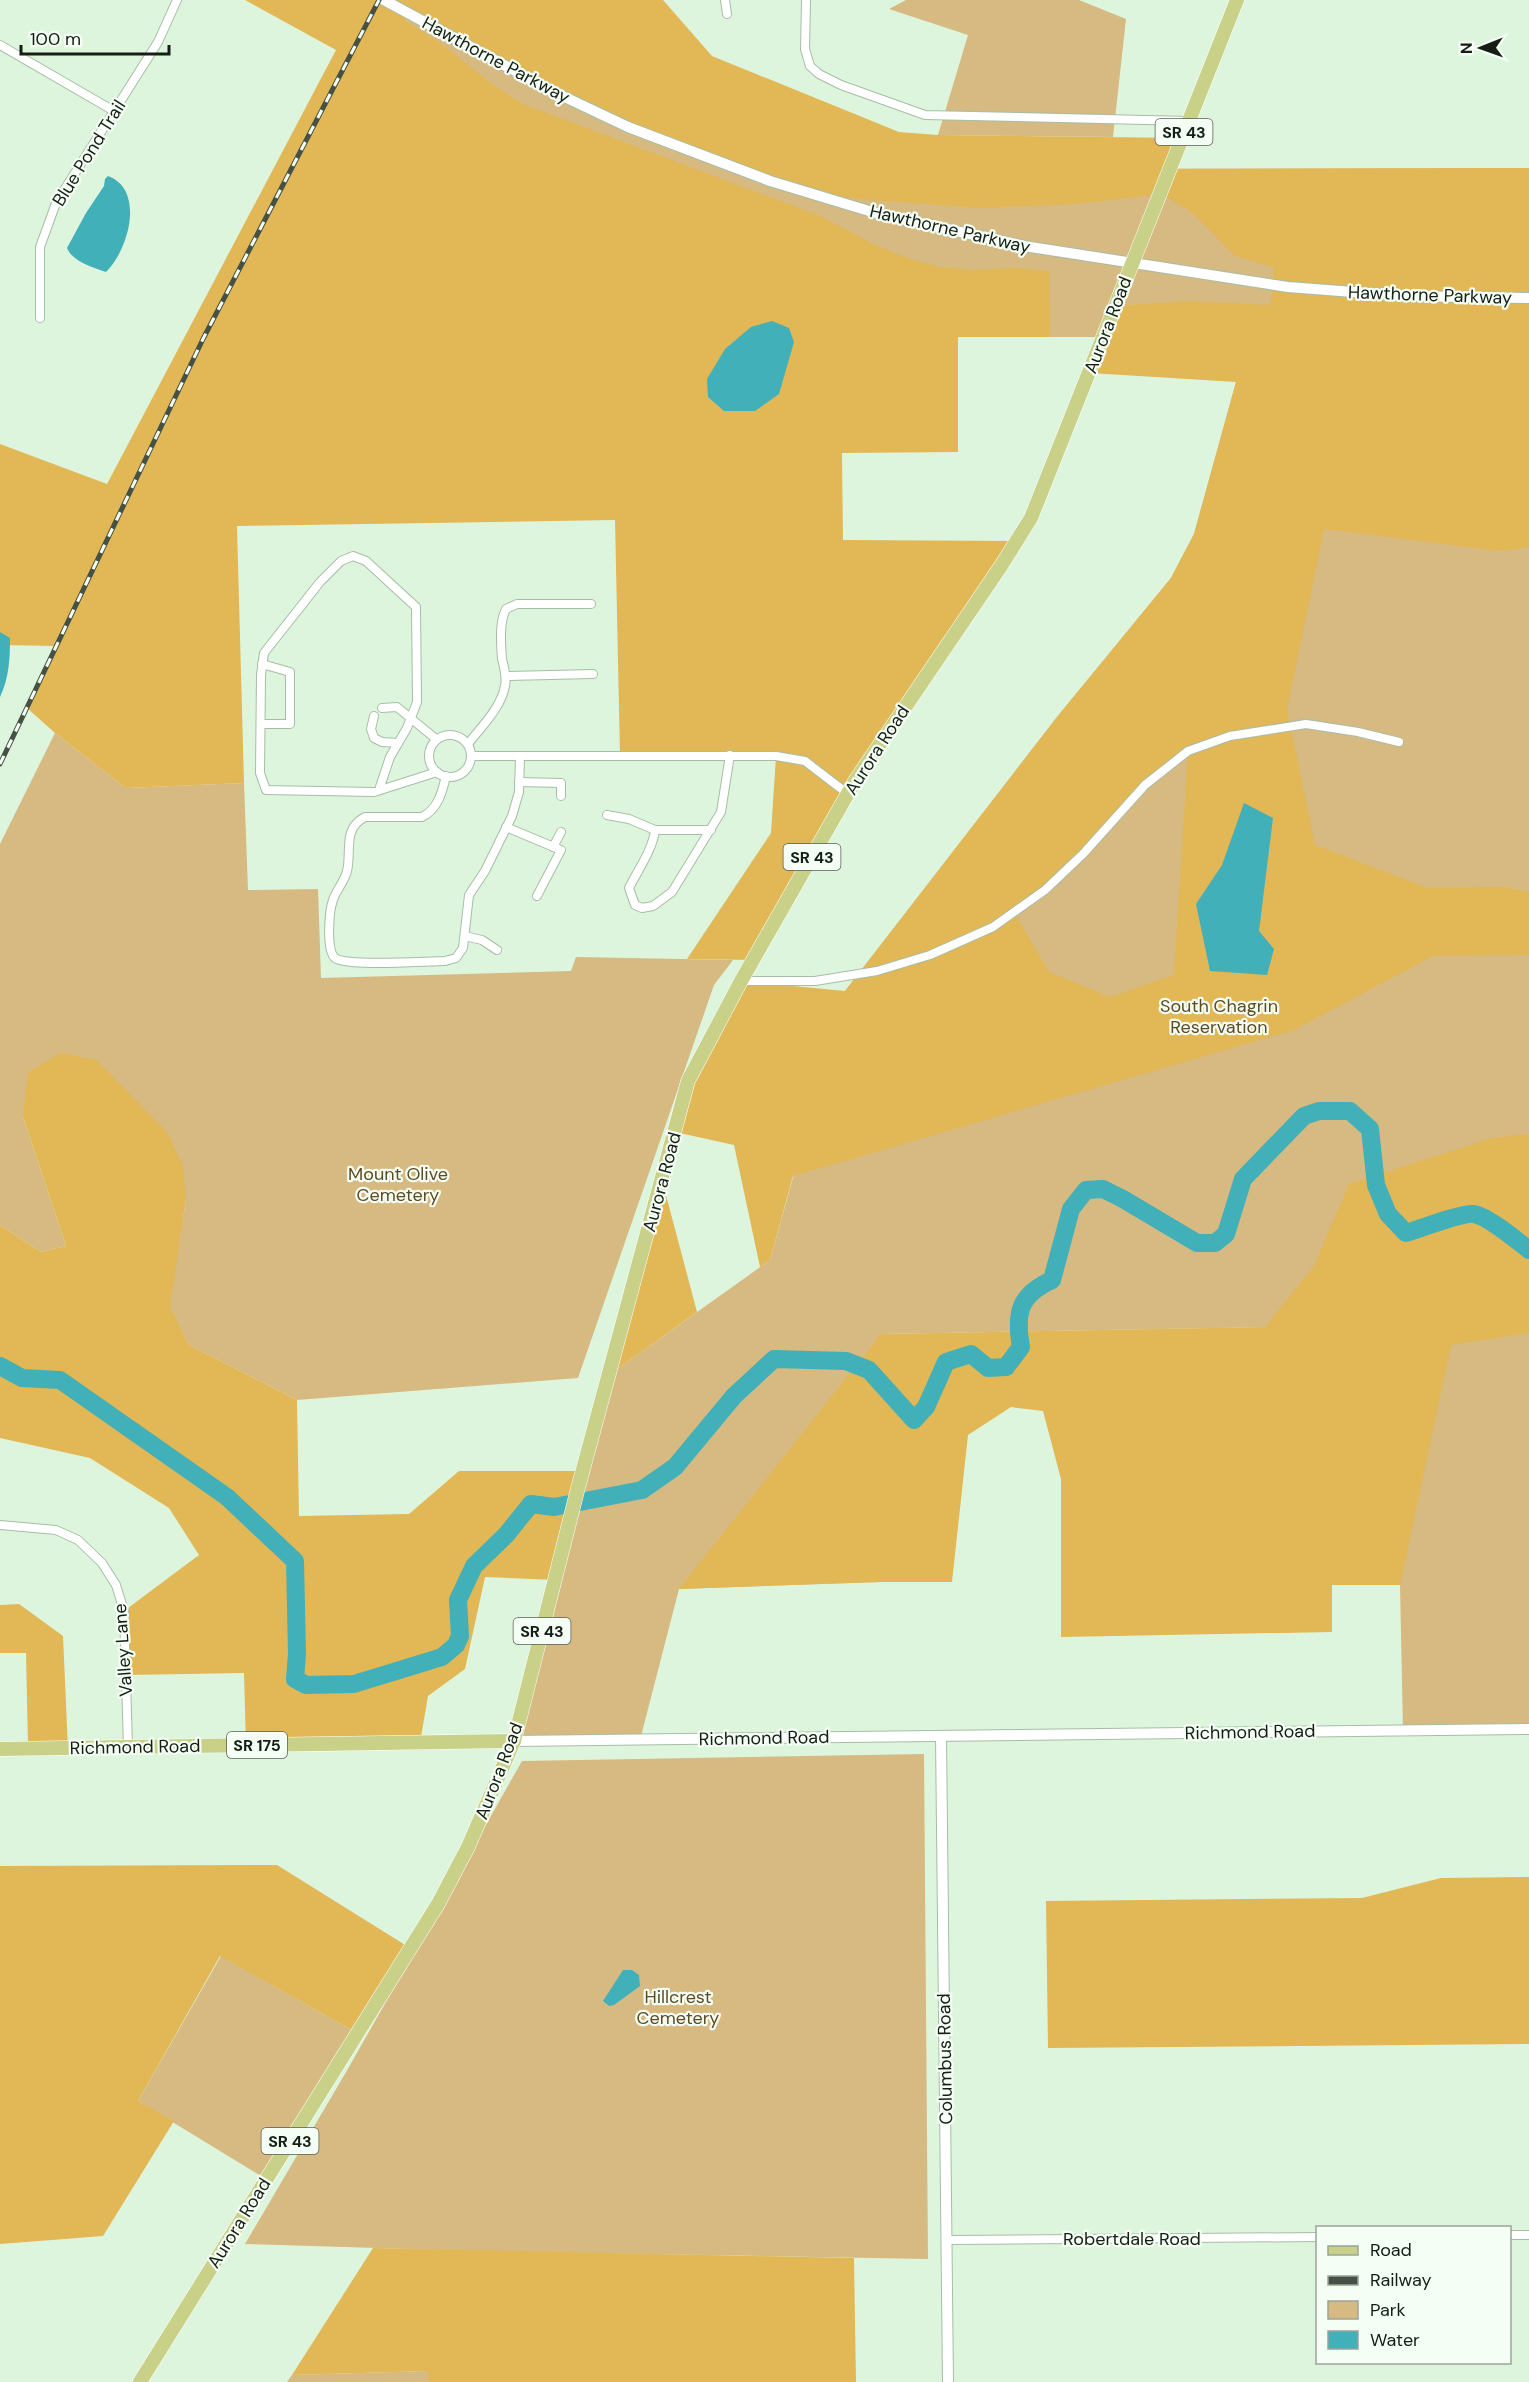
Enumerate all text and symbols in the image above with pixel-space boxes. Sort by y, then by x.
street label: Hawthorne Parkway [418,11,574,109]
scale bar [21,18,170,56]
north arrow [1451,18,1511,78]
text: 100 m [30,27,81,51]
text: N [1456,42,1477,54]
street label: Blue Pond Trail [47,95,131,211]
road number: SR 43 [1156,119,1212,145]
street label: Hawthorne Parkway [867,199,1033,259]
street label: Aurora Road [1078,273,1138,377]
street label: Hawthorne Parkway [1348,280,1512,310]
street label: Aurora Road [839,701,915,799]
road number: SR 43 [784,844,840,870]
park label: South Chagrin Reservation [1160,994,1278,1039]
street label: Aurora Road [637,1130,687,1234]
park label: Mount Olive Cemetery [348,1162,448,1207]
street label: Valley Lane [108,1603,138,1697]
road number: SR 43 [514,1618,570,1644]
street label: Aurora Road [469,1719,529,1823]
street label: Richmond Road [1184,1719,1316,1745]
street label: Richmond Road [698,1725,830,1751]
road number: SR 175 [227,1732,287,1758]
street label: Richmond Road [69,1734,201,1760]
park label: Hillcrest Cemetery [637,1985,719,2030]
street label: Columbus Road [932,1993,958,2125]
road number: SR 43 [262,2128,318,2154]
street label: Aurora Road [202,2173,276,2273]
legend [1316,2226,1511,2364]
street label: Robertdale Road [1063,2227,1201,2251]
text: Road [1370,2238,1412,2262]
text: Railway [1370,2268,1432,2292]
text: Park [1370,2298,1406,2322]
text: Water [1370,2328,1420,2352]

